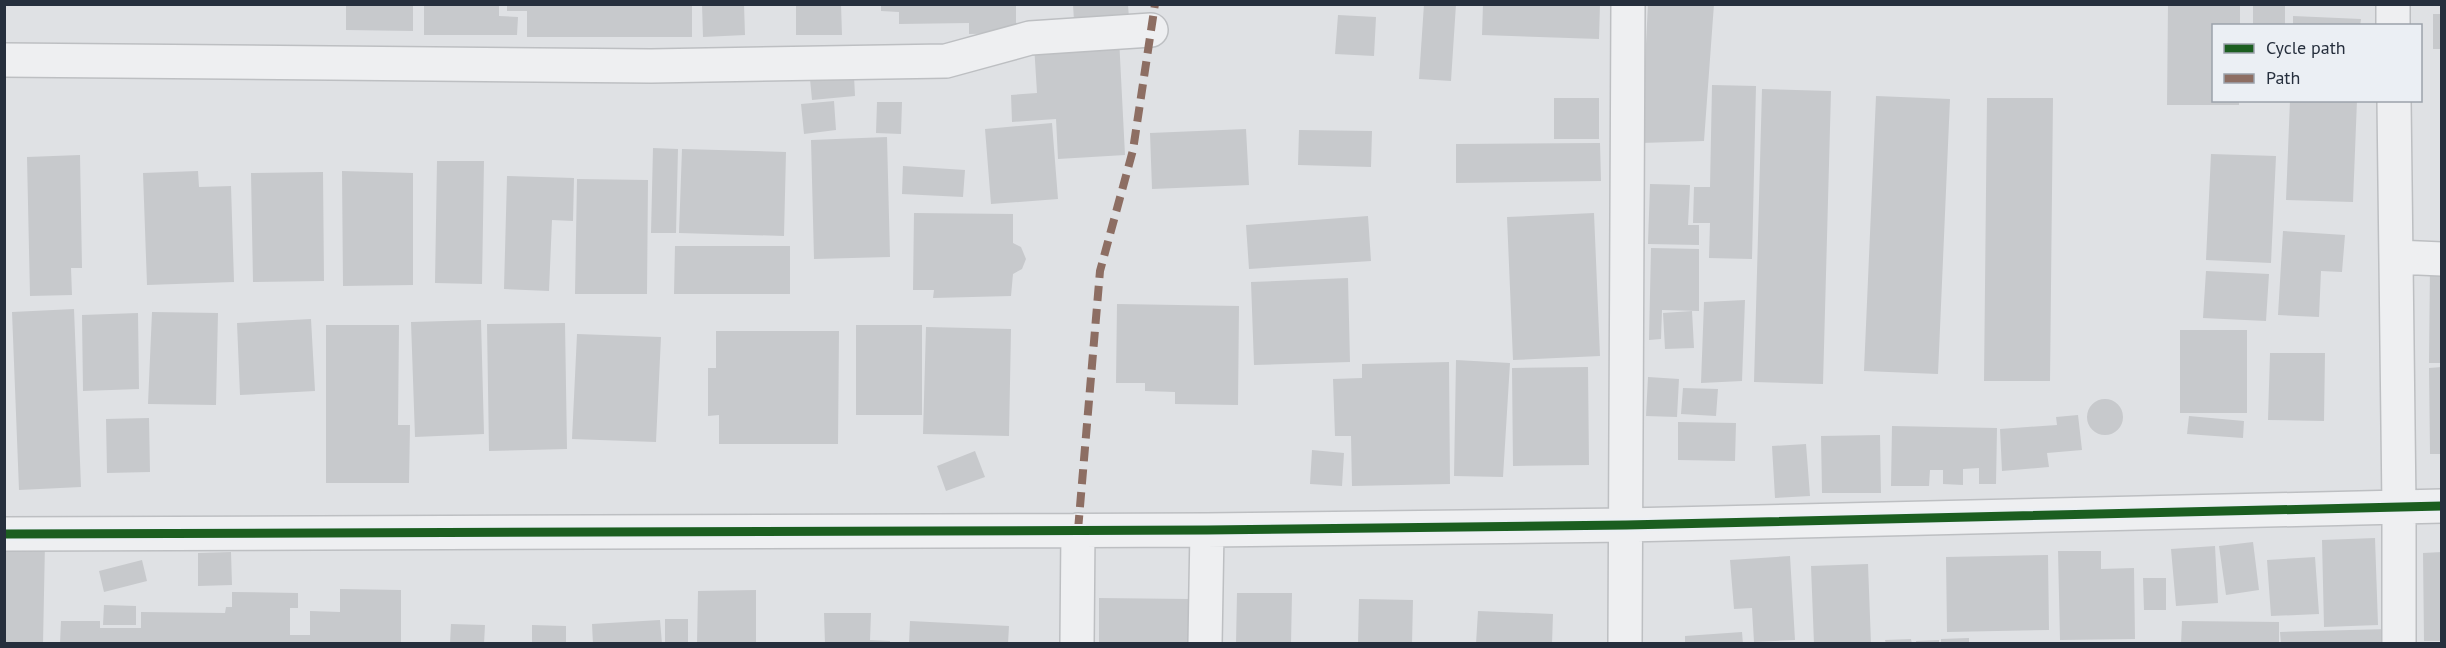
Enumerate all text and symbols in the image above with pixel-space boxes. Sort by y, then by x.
legend [2212,24,2422,102]
text: Cycle path [2266,36,2346,59]
text: Path [2266,66,2300,89]

